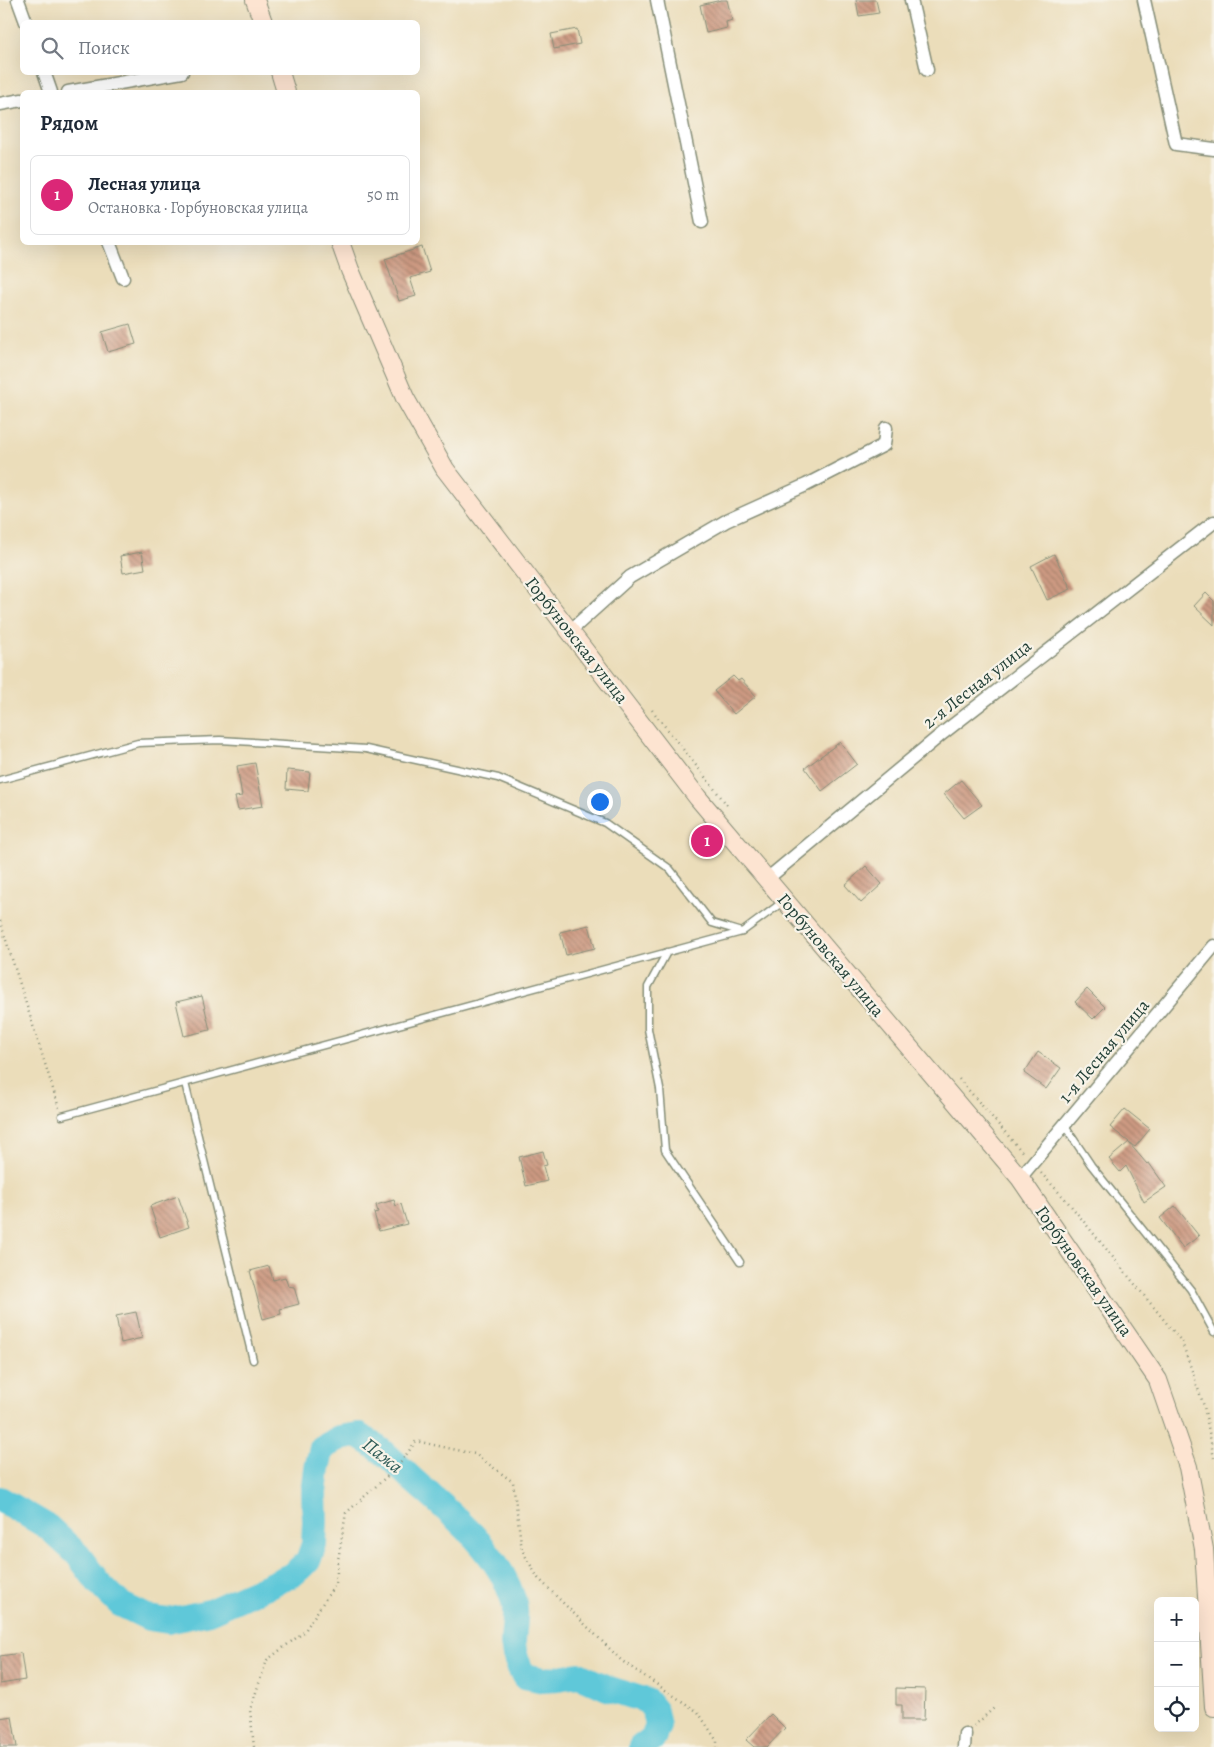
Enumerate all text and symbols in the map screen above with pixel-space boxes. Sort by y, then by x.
search box [20,20,420,75]
icon: search [38,34,66,62]
text: Поиск [78,35,130,61]
text: Рядом [40,109,98,137]
text: Лесная улица [88,171,200,197]
text: 1 [54,184,60,206]
text: 50 m [367,184,399,206]
text: Остановка · Горбуновская улица [88,197,308,219]
street label: Горбуновская улица [520,572,635,709]
street label: 2-я Лесная улица [918,634,1037,734]
your location [587,789,613,815]
pin: 1 [691,822,723,860]
street label: Горбуновская улица [772,888,890,1023]
street label: 1-я Лесная улица [1053,993,1155,1108]
street label: Горбуновская улица [1030,1201,1139,1342]
water label: Пажа [357,1432,408,1480]
map controls [1154,1597,1199,1732]
button: + [1154,1597,1199,1642]
button: − [1154,1642,1199,1687]
button: locate [1154,1687,1199,1732]

